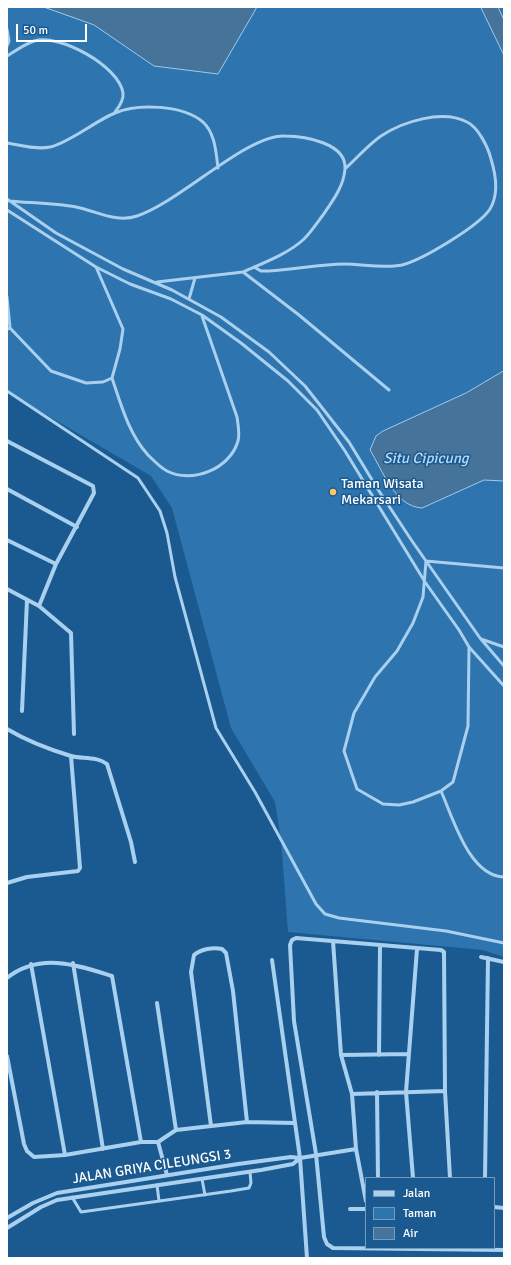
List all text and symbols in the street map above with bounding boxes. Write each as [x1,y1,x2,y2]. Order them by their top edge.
scale bar [18,16,89,42]
text: 50 m [23,23,48,38]
water label: Situ Cipicung [383,450,469,468]
place label: Taman Wisata Mekarsari [341,476,424,508]
marker: Taman Wisata Mekarsari [328,487,338,497]
street label: JALAN GRIYA CILEUNGSI 3 [71,1146,233,1188]
legend [365,1177,495,1249]
text: Jalan [403,1186,430,1201]
text: Taman [403,1206,436,1221]
text: Air [403,1226,418,1241]

